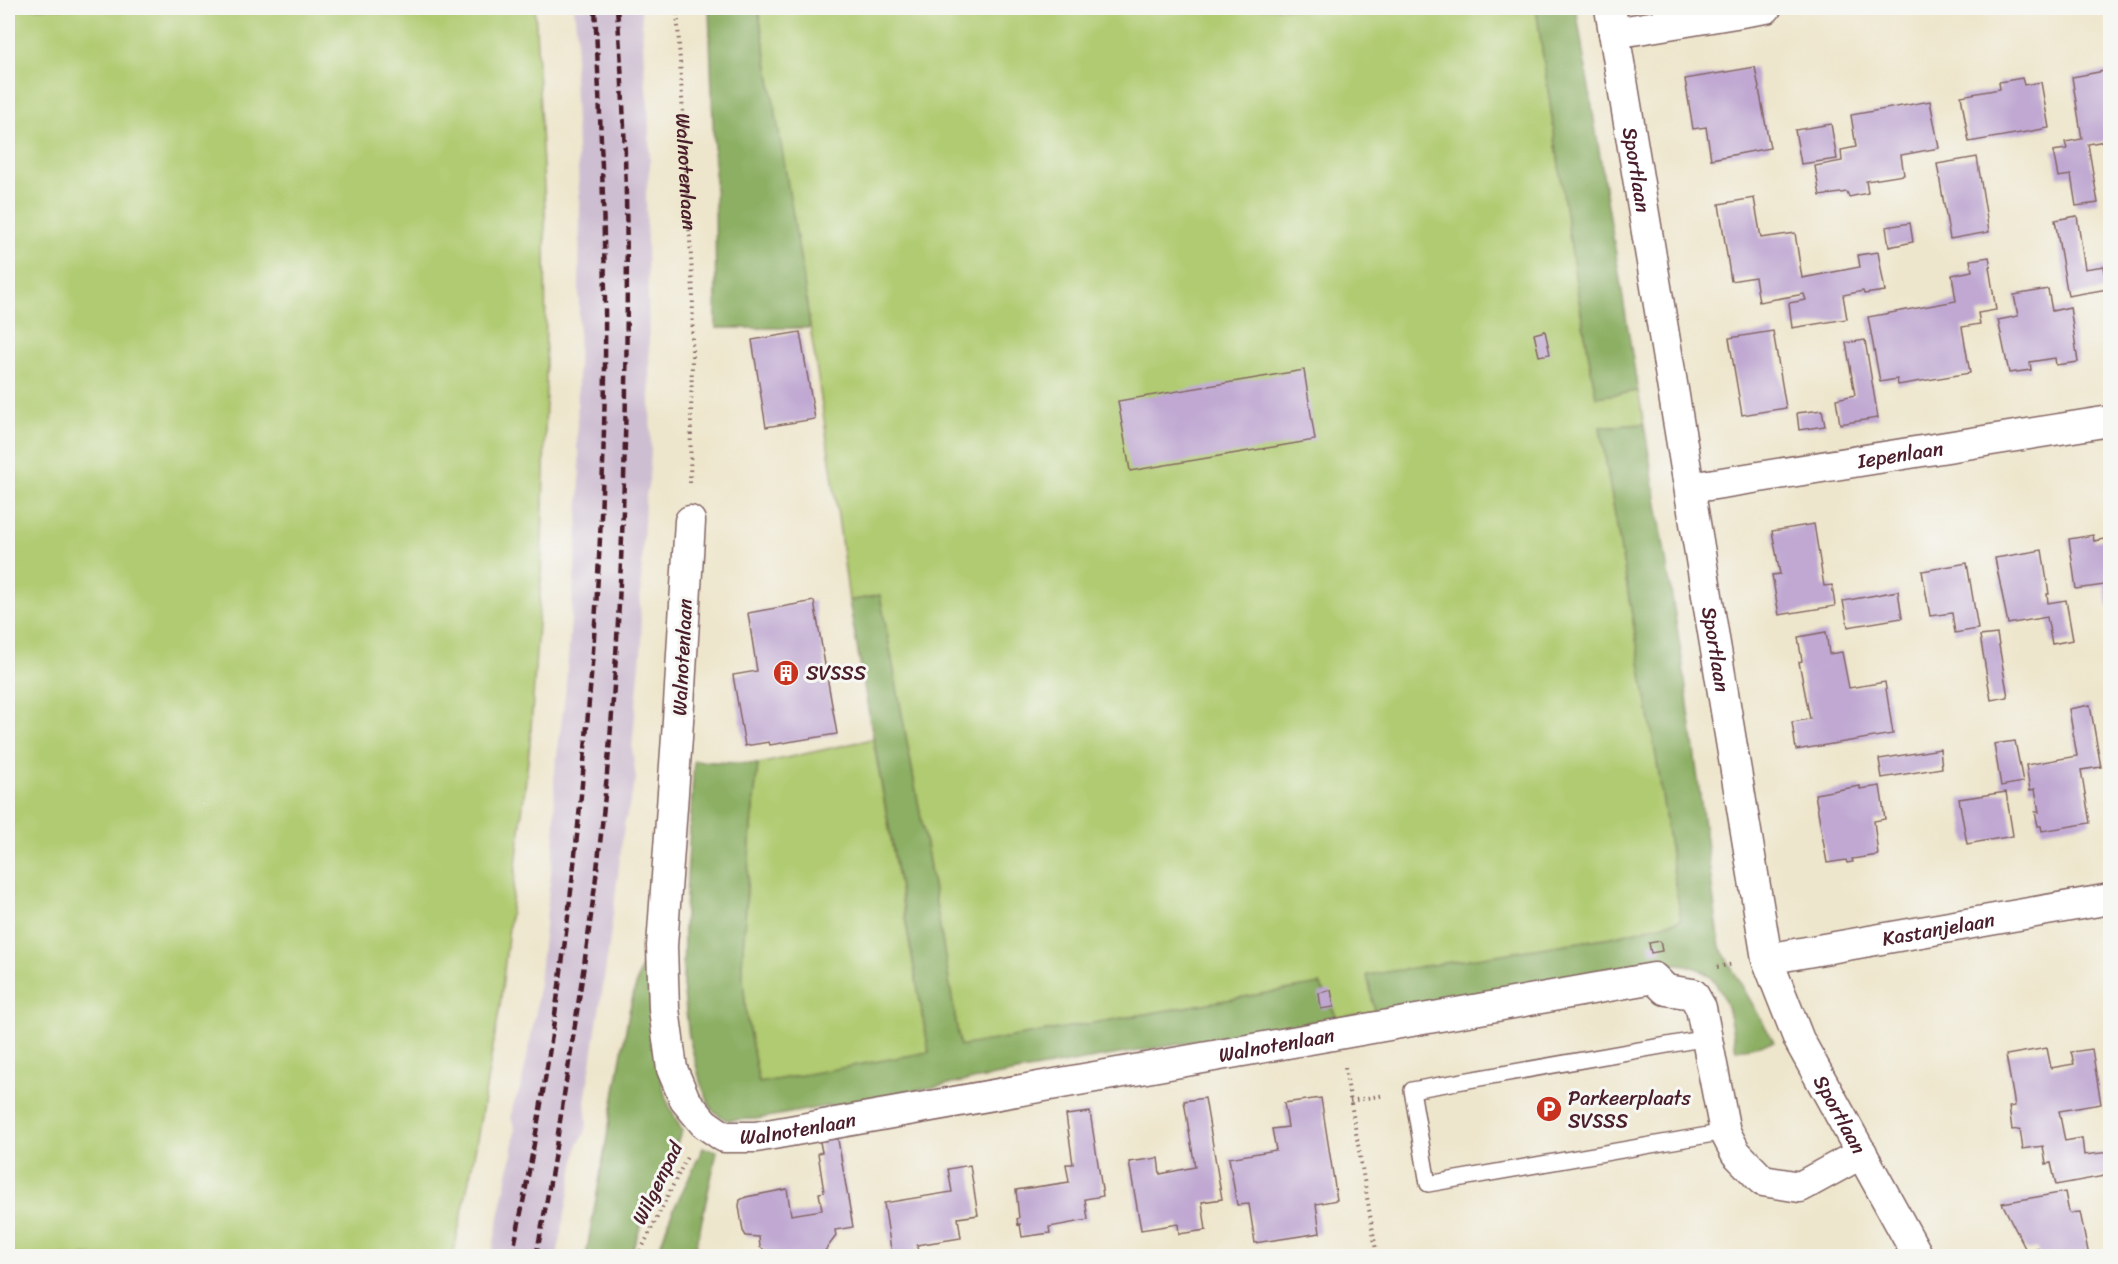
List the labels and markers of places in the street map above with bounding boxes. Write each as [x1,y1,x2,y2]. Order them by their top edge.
place label: SVSSS [806,656,867,691]
building icon: SVSSS [771,658,801,688]
place label: Parkeerplaats SVSSS [1568,1081,1692,1139]
parking icon: Parkeerplaats SVSSS [1534,1094,1564,1124]

